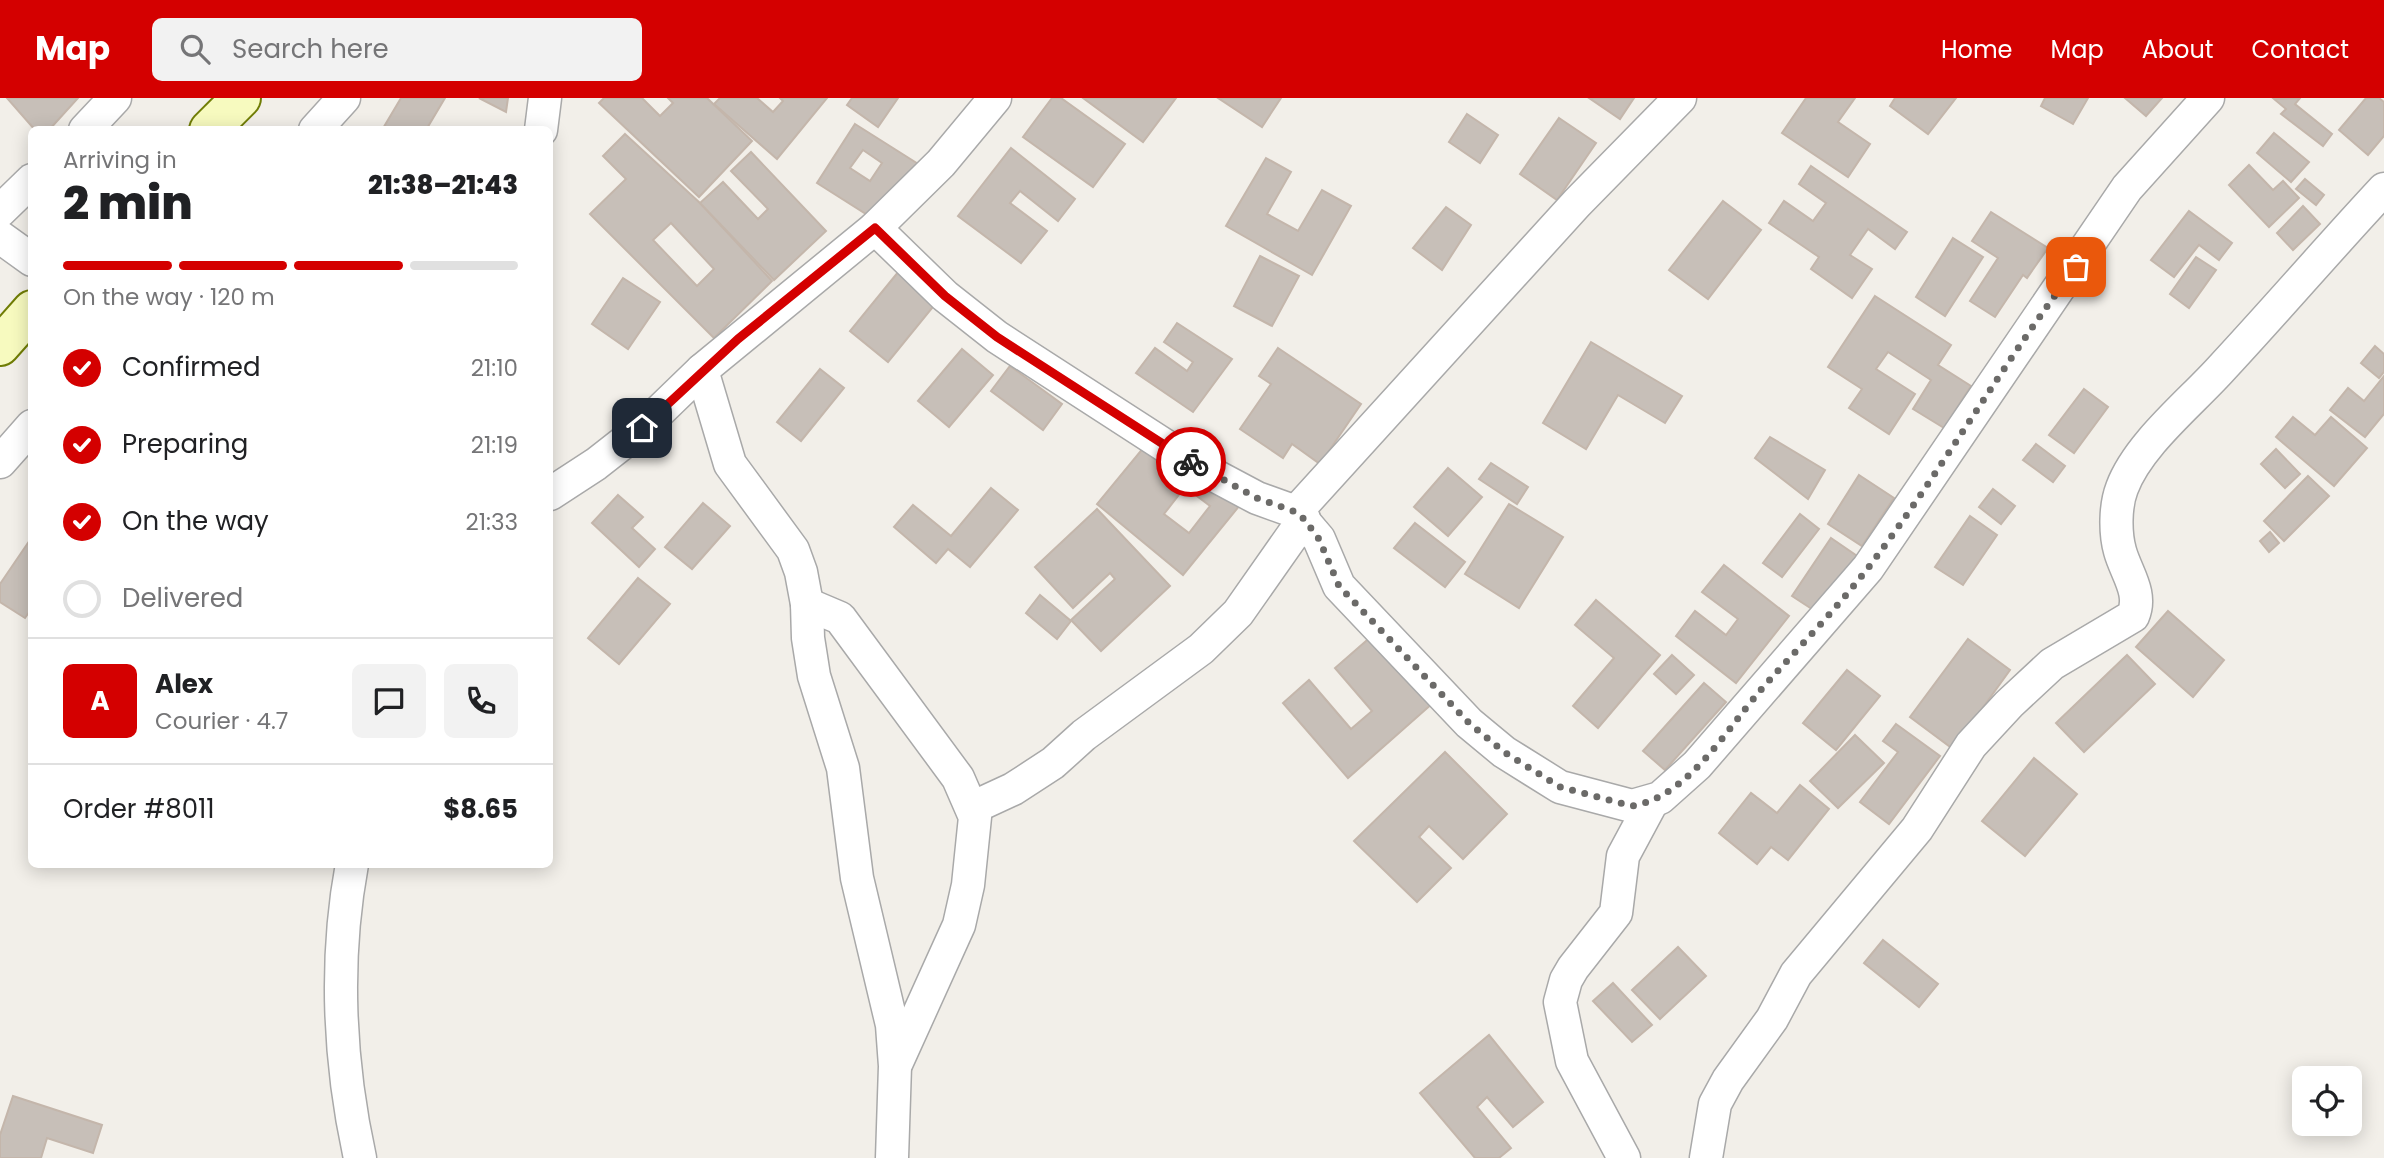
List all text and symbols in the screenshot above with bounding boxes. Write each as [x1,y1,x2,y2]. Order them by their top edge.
search box [152,18,642,81]
text: Map [35,25,110,72]
icon: search [176,30,214,68]
text: Search here [232,31,389,67]
text: Home [1941,33,2013,66]
text: Map [2051,33,2104,66]
text: About [2142,33,2213,66]
text: Contact [2251,33,2349,66]
text: Arriving in [63,144,177,176]
text: 21:38–21:43 [368,167,518,203]
text: 2 min [63,171,193,235]
pin [2046,237,2106,297]
icon: bag [2057,248,2095,286]
text: On the way · 120 m [63,281,275,313]
icon: check [63,349,101,387]
text: Confirmed [122,349,260,385]
text: 21:10 [471,352,518,384]
pin [612,398,672,458]
icon: home [623,409,661,447]
icon: check [63,426,101,464]
text: Preparing [122,426,248,462]
courier [1156,427,1226,497]
text: 21:19 [471,429,518,461]
icon: bike [1172,443,1210,481]
icon: check [63,503,101,541]
text: On the way [122,503,269,539]
text: 21:33 [465,506,518,538]
text: Delivered [122,580,243,616]
button: chat [352,664,426,738]
button: phone [444,664,518,738]
text: Alex [155,666,213,702]
text: A [90,683,110,719]
text: Courier · 4.7 [155,705,288,737]
text: Order #8011 [63,791,215,827]
text: $8.65 [443,791,518,827]
map controls [2292,1066,2362,1136]
button: locate [2292,1066,2362,1136]

